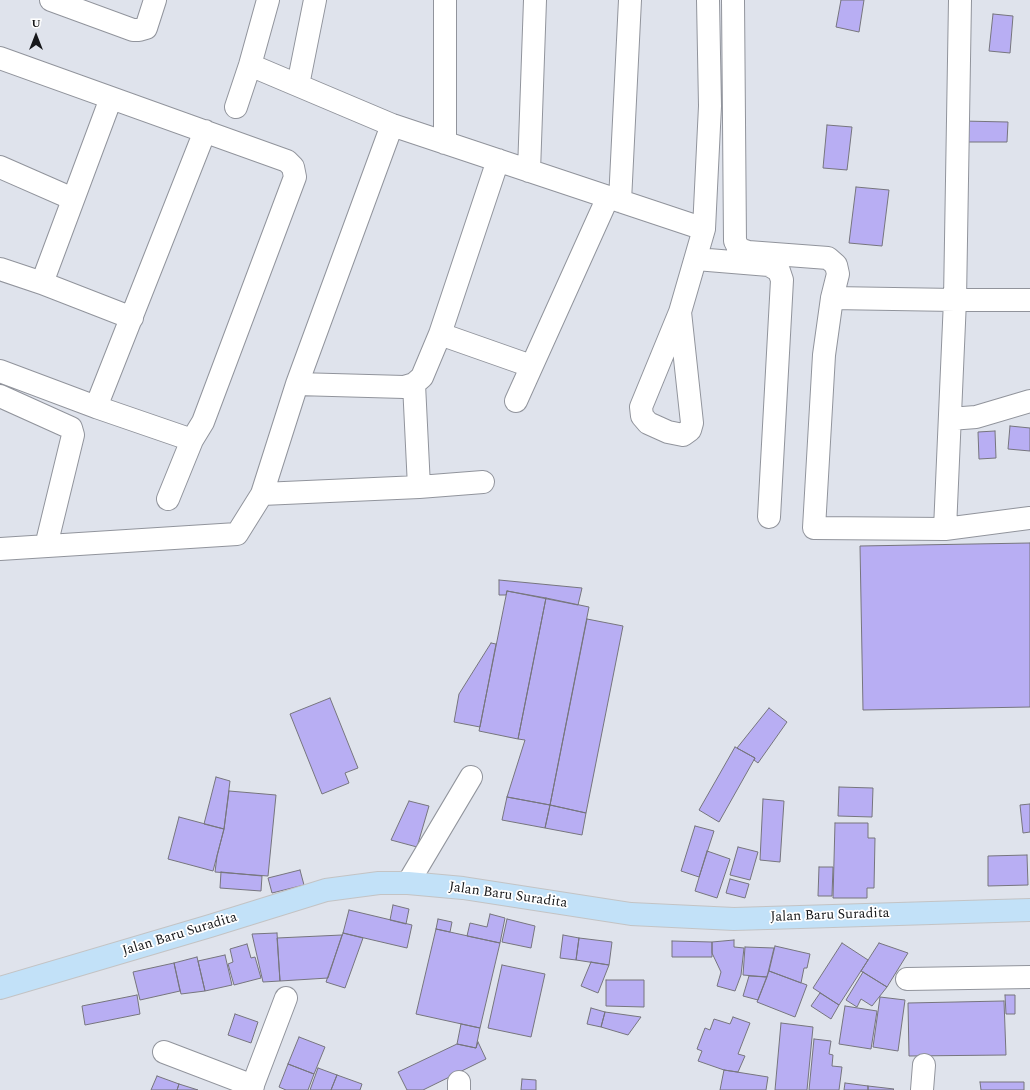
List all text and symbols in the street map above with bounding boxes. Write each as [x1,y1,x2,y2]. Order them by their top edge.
text: U [31,15,41,32]
north arrow [16,16,56,56]
street label: Jalan Baru Suradita [448,879,568,913]
street label: Jalan Baru Suradita [770,906,890,926]
street label: Jalan Baru Suradita [121,910,239,960]

